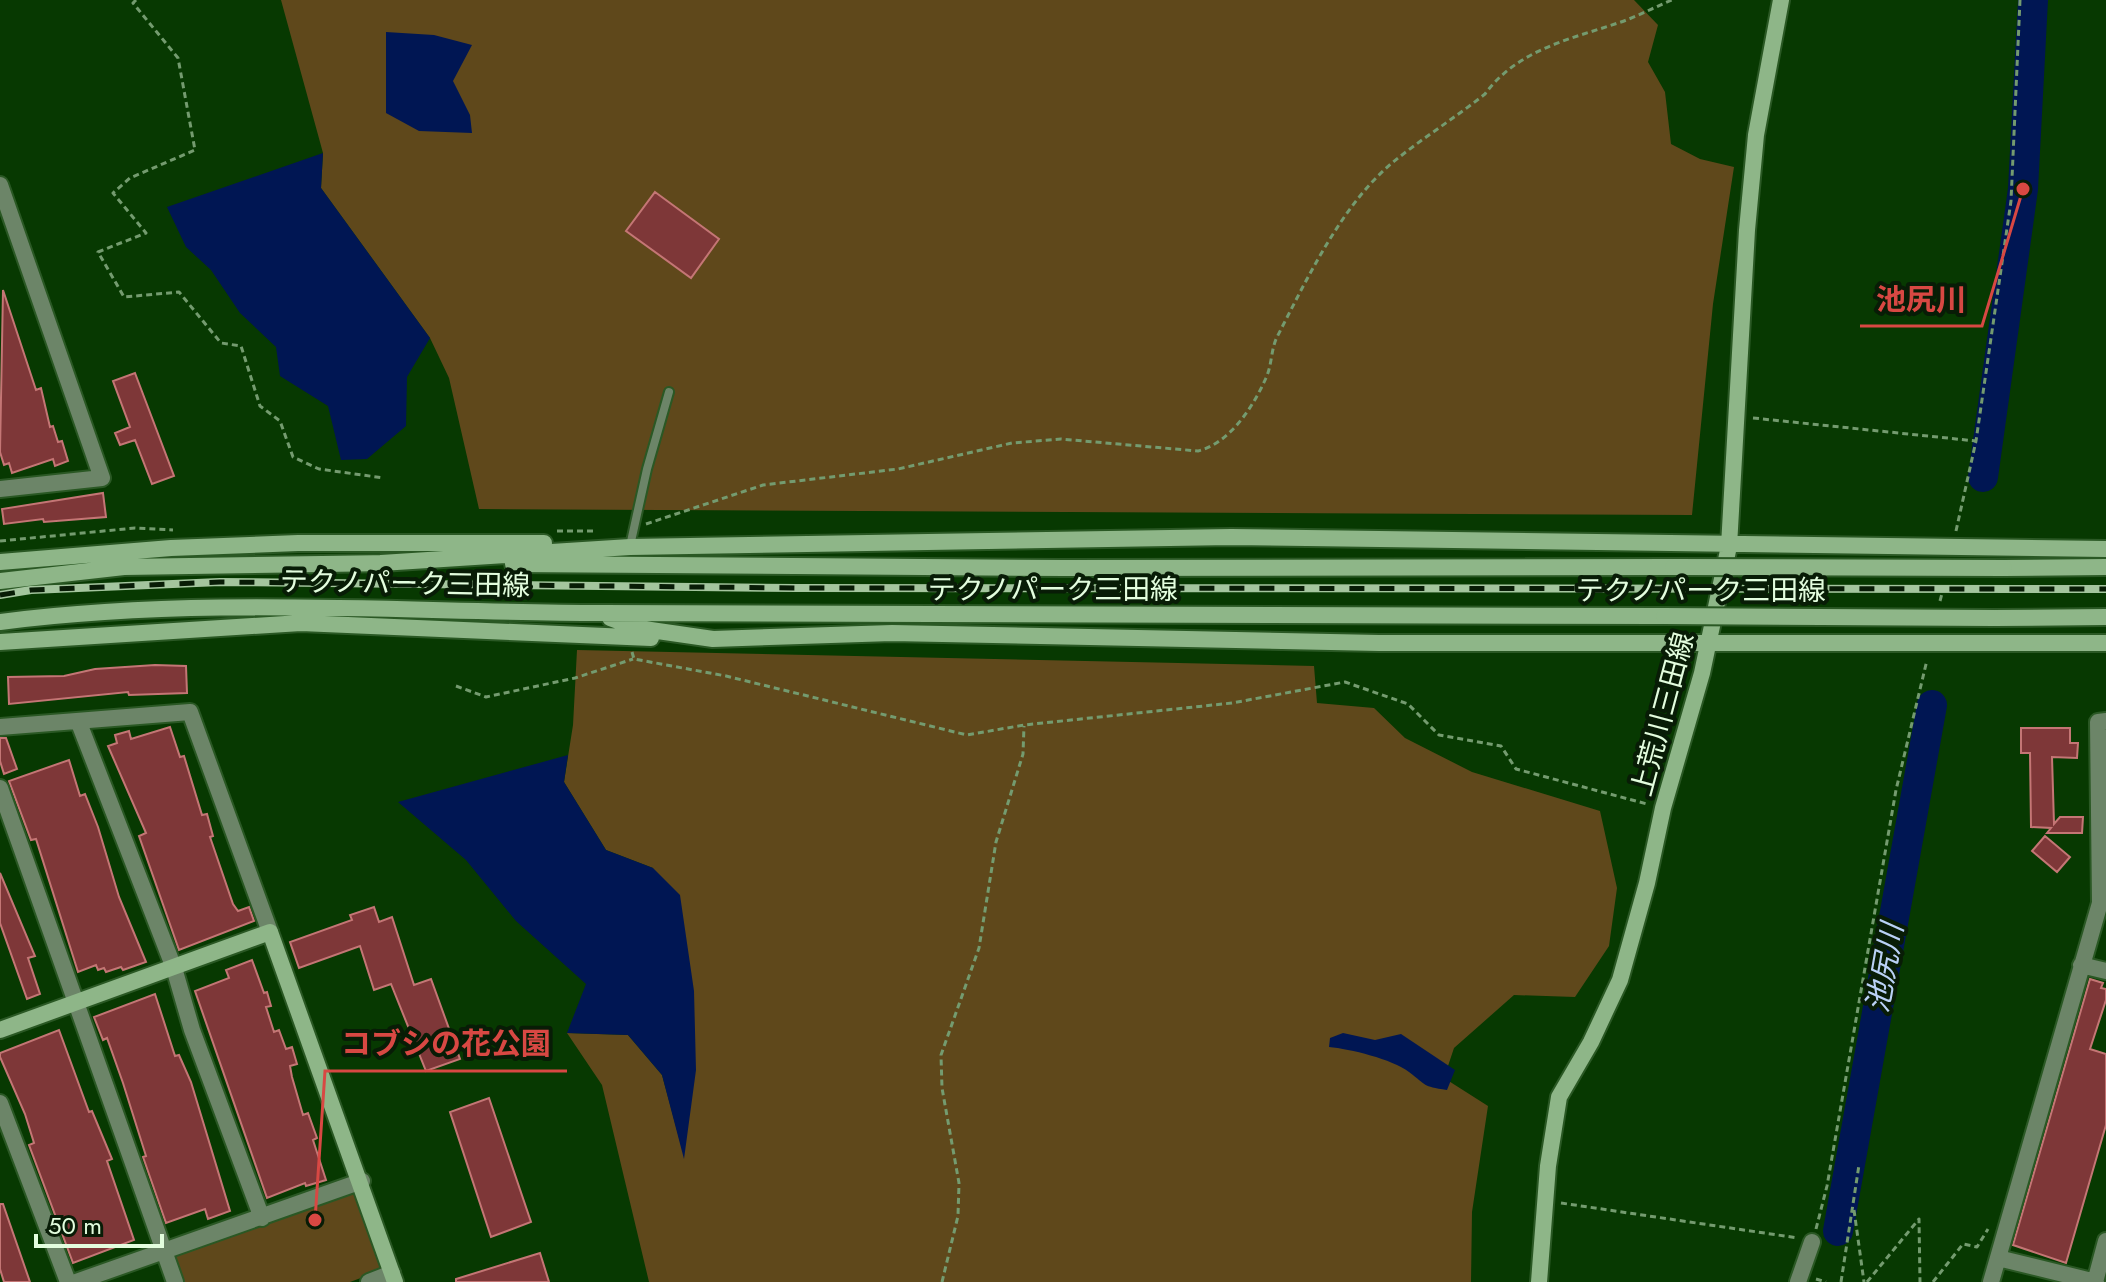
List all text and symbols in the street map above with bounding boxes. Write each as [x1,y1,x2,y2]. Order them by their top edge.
callout: 池尻川 [1860,272,1982,326]
text: 池尻川 [1876,278,1966,321]
street label: テクノパーク三田線 [279,561,530,606]
street label: テクノパーク三田線 [928,569,1178,610]
street label: テクノパーク三田線 [1576,570,1826,611]
street label: 上荒川三田線 [1621,628,1704,801]
water label: 池尻川 [1856,917,1914,1016]
callout: コブシの花公園 [325,1017,567,1071]
text: コブシの花公園 [341,1022,551,1065]
scale bar [36,1198,162,1248]
text: 50 m [48,1208,102,1243]

